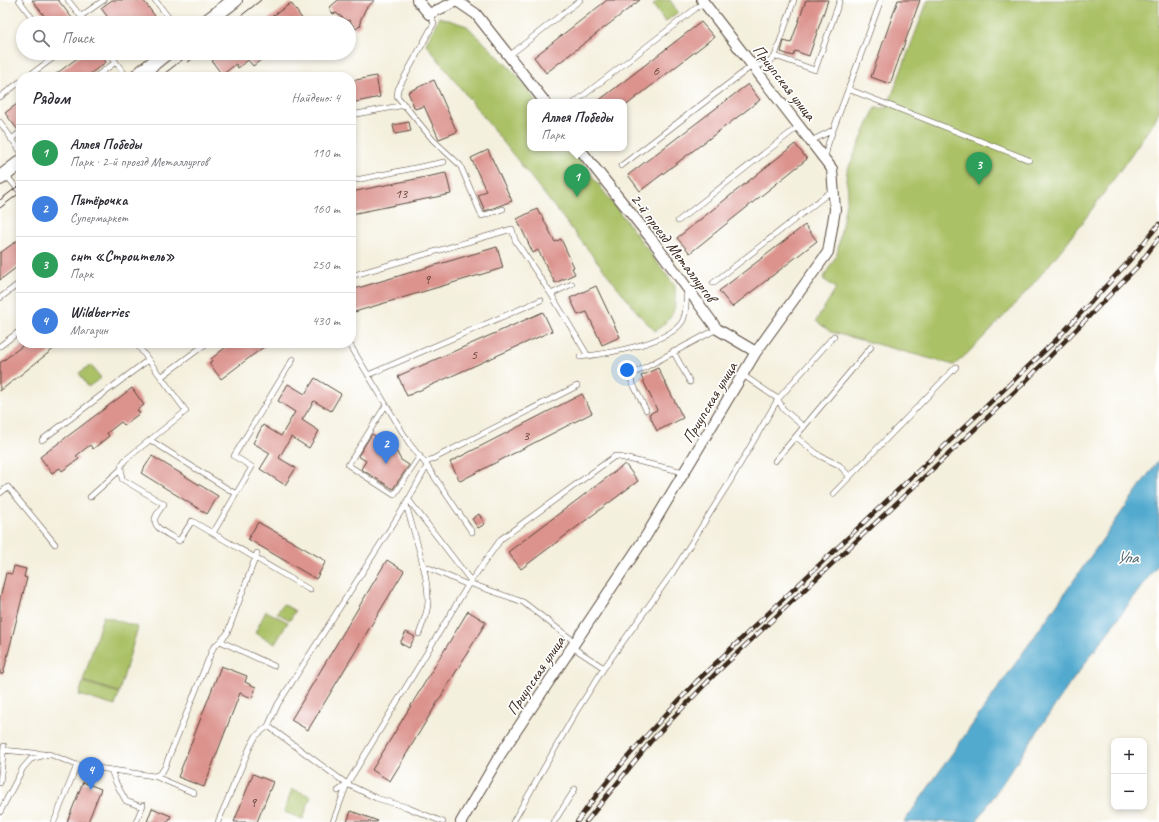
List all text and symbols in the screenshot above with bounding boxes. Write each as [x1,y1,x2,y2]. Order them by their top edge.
search box [16,16,356,60]
icon: search [30,27,52,49]
text: Поиск [62,29,94,48]
street label: Приупская улица [748,41,821,125]
house number: 6 [653,62,660,79]
text: Рядом [32,88,70,109]
text: Найдено: 4 [292,90,340,106]
popup [527,99,627,151]
text: Аллея Победы [541,108,613,127]
text: Парк [541,127,565,143]
text: Аллея Победы [70,135,141,154]
text: 1 [42,145,48,161]
text: 110 m [312,145,340,161]
pin: 3 [966,152,992,185]
text: Парк · 2-й проезд Металлургов [70,154,208,170]
pin: 1 [564,164,590,197]
house number: 13 [395,185,409,202]
street label: 2-й проезд Металлургов [626,189,723,309]
text: Пятёрочка [70,191,127,210]
text: 2 [42,201,48,217]
text: 160 m [312,201,340,217]
text: Супермаркет [70,210,128,226]
text: снт «Строитель» [70,247,175,266]
text: 3 [42,257,48,273]
text: 250 m [312,257,340,273]
text: Парк [70,266,93,282]
house number: 9 [424,271,432,288]
text: Wildberries [70,303,129,322]
text: 4 [42,313,48,329]
text: 430 m [312,313,340,329]
text: Магазин [70,322,108,338]
house number: 5 [471,346,478,363]
street label: Приупская улица [678,358,742,447]
your location [617,360,637,380]
house number: 3 [523,427,531,444]
pin: 2 [373,431,399,464]
water label: Упа [1116,547,1139,568]
street label: Приупская улица [502,631,570,719]
map controls [1111,738,1147,810]
button: + [1111,738,1147,774]
pin: 4 [78,757,104,790]
button: − [1111,774,1147,810]
house number: 9 [250,794,258,811]

